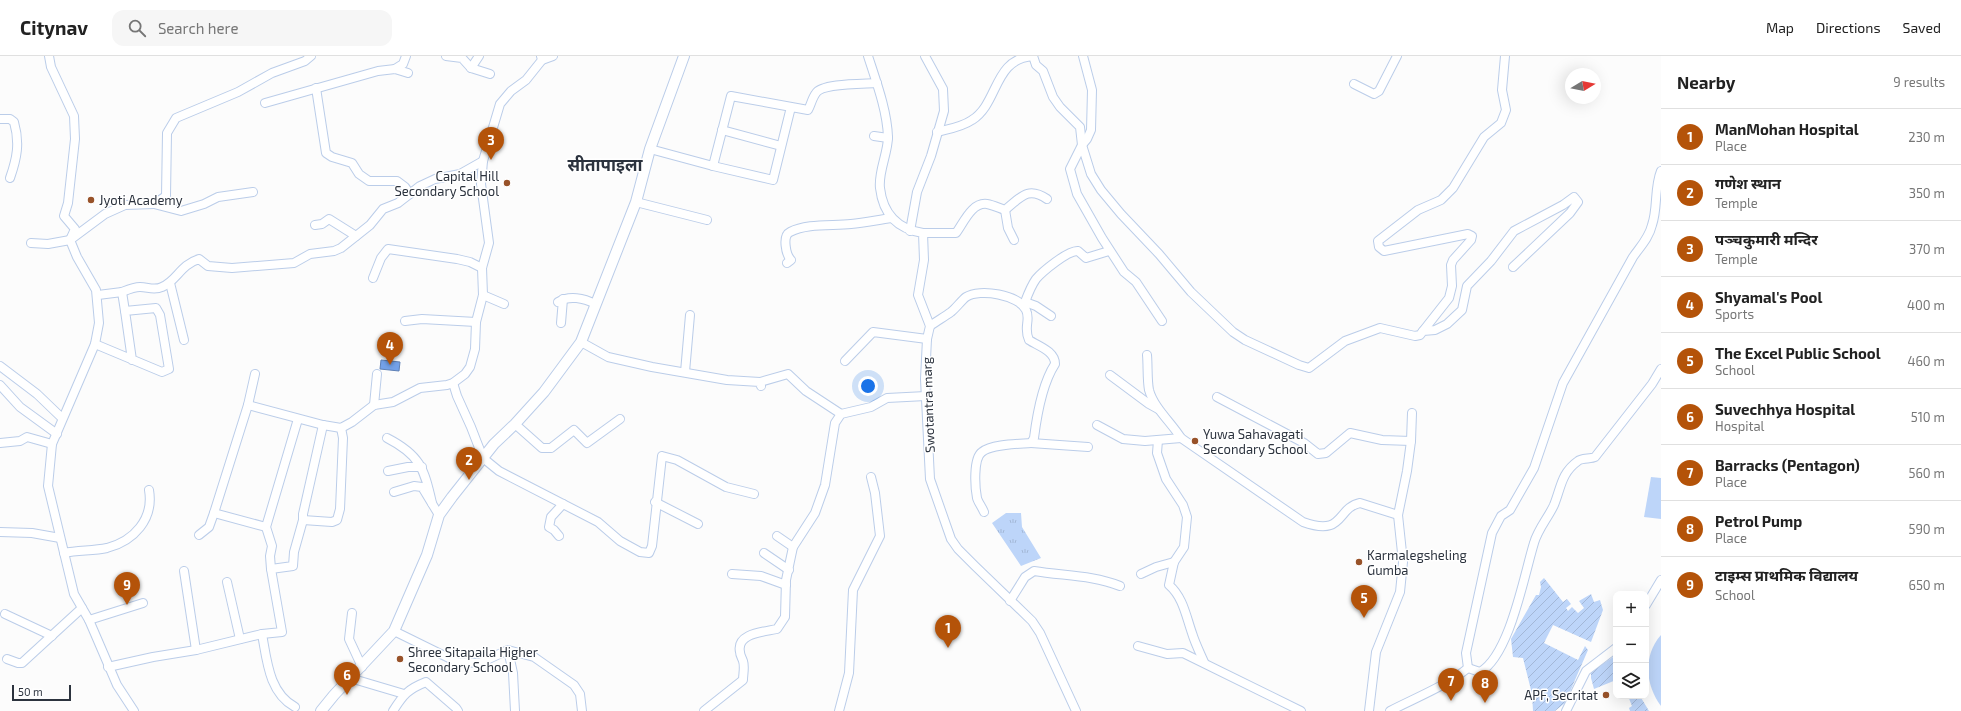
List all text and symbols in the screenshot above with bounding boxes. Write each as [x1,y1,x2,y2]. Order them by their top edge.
search box [112,10,392,46]
text: Citynav [20,16,88,39]
icon: search [126,17,148,39]
text: Search here [158,19,238,37]
text: Map [1766,19,1794,36]
text: Directions [1816,19,1881,36]
text: Saved [1903,19,1941,36]
north arrow [1565,68,1601,104]
text: Nearby [1677,72,1735,92]
text: 9 results [1893,74,1945,90]
text: ManMohan Hospital [1715,120,1859,138]
pin: 3 [478,127,504,160]
text: 1 [1687,129,1693,145]
text: 230 m [1908,129,1945,145]
text: Place [1715,138,1747,154]
district label: सीतापाइला [568,154,643,175]
place label: Capital Hill Secondary School [394,168,499,199]
text: गणेश स्थान [1715,174,1781,192]
marker: Capital Hill Secondary School [502,178,512,188]
text: 2 [1686,185,1694,201]
text: 350 m [1909,185,1945,201]
place label: Jyoti Academy [99,192,183,208]
marker: Jyoti Academy [86,195,96,205]
text: Temple [1715,195,1758,211]
text: पञ्चकुमारी मन्दिर [1715,230,1818,248]
text: 3 [1686,241,1694,257]
text: 370 m [1909,241,1945,257]
text: Temple [1715,251,1758,267]
text: Shyamal's Pool [1715,288,1822,306]
text: 4 [1686,297,1694,313]
text: 400 m [1907,297,1945,313]
text: Sports [1715,306,1754,322]
pin: 4 [377,332,403,365]
text: The Excel Public School [1715,344,1881,362]
text: 5 [1686,353,1694,369]
text: 460 m [1907,353,1945,369]
street label: Swotantra marg [918,357,938,453]
text: School [1715,362,1755,378]
your location [858,376,878,396]
text: Suvechhya Hospital [1715,400,1855,418]
text: 6 [1686,409,1694,425]
text: 510 m [1911,409,1945,425]
text: Hospital [1715,418,1764,434]
place label: Yuwa Sahavagati Secondary School [1203,426,1308,457]
marker: Yuwa Sahavagati Secondary School [1190,436,1200,446]
pin: 2 [456,447,482,480]
text: Barracks (Pentagon) [1715,456,1860,474]
text: 7 [1687,465,1693,481]
text: 560 m [1908,465,1945,481]
text: Place [1715,474,1747,490]
text: Petrol Pump [1715,512,1802,530]
text: 8 [1686,521,1694,537]
text: 590 m [1908,521,1945,537]
text: Place [1715,530,1747,546]
place label: Karmalegsheling Gumba [1367,547,1467,578]
marker: Karmalegsheling Gumba [1354,557,1364,567]
text: टाइम्स प्राथमिक विद्यालय [1715,566,1858,584]
pin: 9 [114,572,140,605]
text: 9 [1686,577,1694,593]
text: 650 m [1908,577,1945,593]
pin: 5 [1351,585,1377,618]
text: School [1715,587,1755,603]
map controls [1613,591,1649,699]
button: + [1613,591,1649,627]
pin: 1 [935,615,961,648]
button: − [1613,627,1649,663]
place label: Shree Sitapaila Higher Secondary School [408,644,538,675]
marker: Shree Sitapaila Higher Secondary School [395,654,405,664]
pin: 6 [334,662,360,695]
button: layers [1613,663,1649,699]
pin: 7 [1438,668,1464,701]
pin: 8 [1472,670,1498,703]
scale bar [12,683,71,702]
text: 50 m [18,685,43,698]
place label: APF, Secritat [1524,687,1598,703]
marker: APF, Secritat [1601,690,1611,700]

